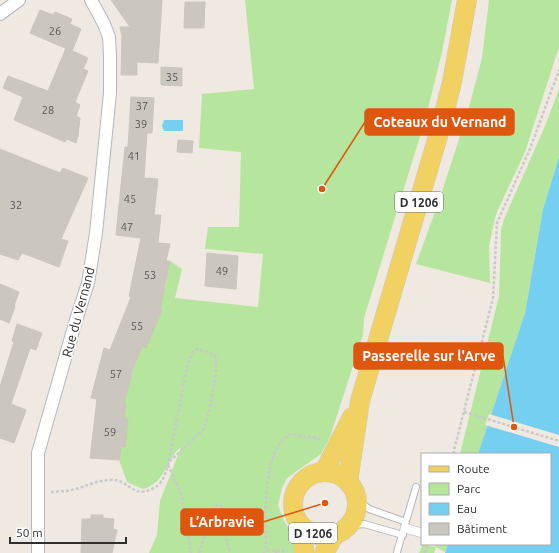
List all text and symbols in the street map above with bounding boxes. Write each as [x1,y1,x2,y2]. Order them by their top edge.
house number: 26 [49,25,61,37]
house number: 35 [166,71,178,83]
house number: 37 [136,100,148,112]
house number: 28 [42,104,54,116]
callout: Coteaux du Vernand [365,109,514,135]
text: Coteaux du Vernand [374,114,507,130]
house number: 39 [135,118,147,130]
house number: 41 [128,150,140,162]
road number: D 1206 [395,192,443,212]
house number: 45 [124,193,136,205]
house number: 32 [10,199,22,211]
house number: 47 [121,221,133,233]
street label: Rue du Vernand [59,265,97,359]
house number: 49 [216,265,228,277]
house number: 53 [144,269,156,281]
house number: 55 [131,320,143,332]
callout: Passerelle sur l'Arve [354,343,503,369]
text: Passerelle sur l'Arve [362,348,496,364]
house number: 57 [110,368,122,380]
house number: 59 [104,426,116,438]
legend [421,453,551,545]
text: Route [457,462,490,475]
text: Parc [457,482,481,495]
text: Eau [457,502,477,515]
callout: L’Arbravie [181,509,263,535]
text: L’Arbravie [189,514,255,530]
scale bar [10,519,126,545]
text: Bâtiment [457,522,507,535]
road number: D 1206 [289,523,337,543]
text: 50 m [16,526,43,539]

